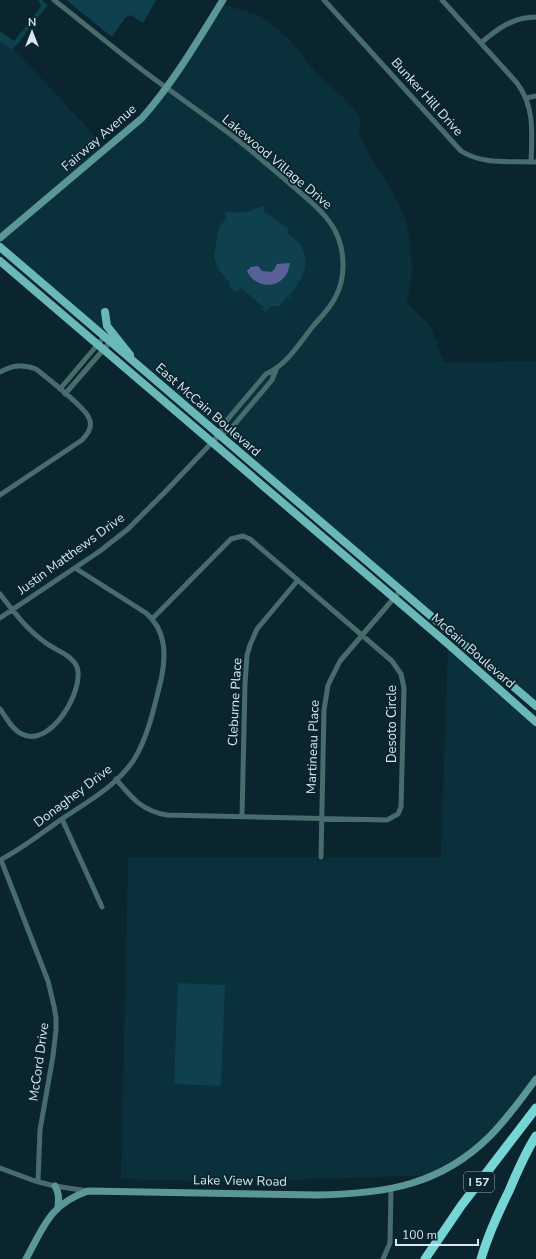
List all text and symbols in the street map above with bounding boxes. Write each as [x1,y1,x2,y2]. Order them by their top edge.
north arrow [12,12,52,52]
text: N [28,15,36,30]
street label: Bunker Hill Drive [387,54,467,140]
street label: Fairway Avenue [58,100,140,176]
street label: Lakewood Village Drive [218,111,336,213]
street label: East McCain Boulevard [151,359,265,461]
street label: Justin Matthews Drive [13,509,128,600]
street label: McCain Boulevard [427,609,519,693]
street label: Cleburne Place [224,657,246,747]
street label: Desoto Circle [383,685,401,763]
street label: Martineau Place [302,700,324,794]
street label: Donaghey Drive [30,761,116,831]
street label: McCord Drive [25,1022,53,1102]
street label: Lake View Road [193,1171,287,1191]
road number: I 57 [464,1172,494,1192]
scale bar [396,1221,478,1247]
text: 100 m [402,1227,437,1243]

